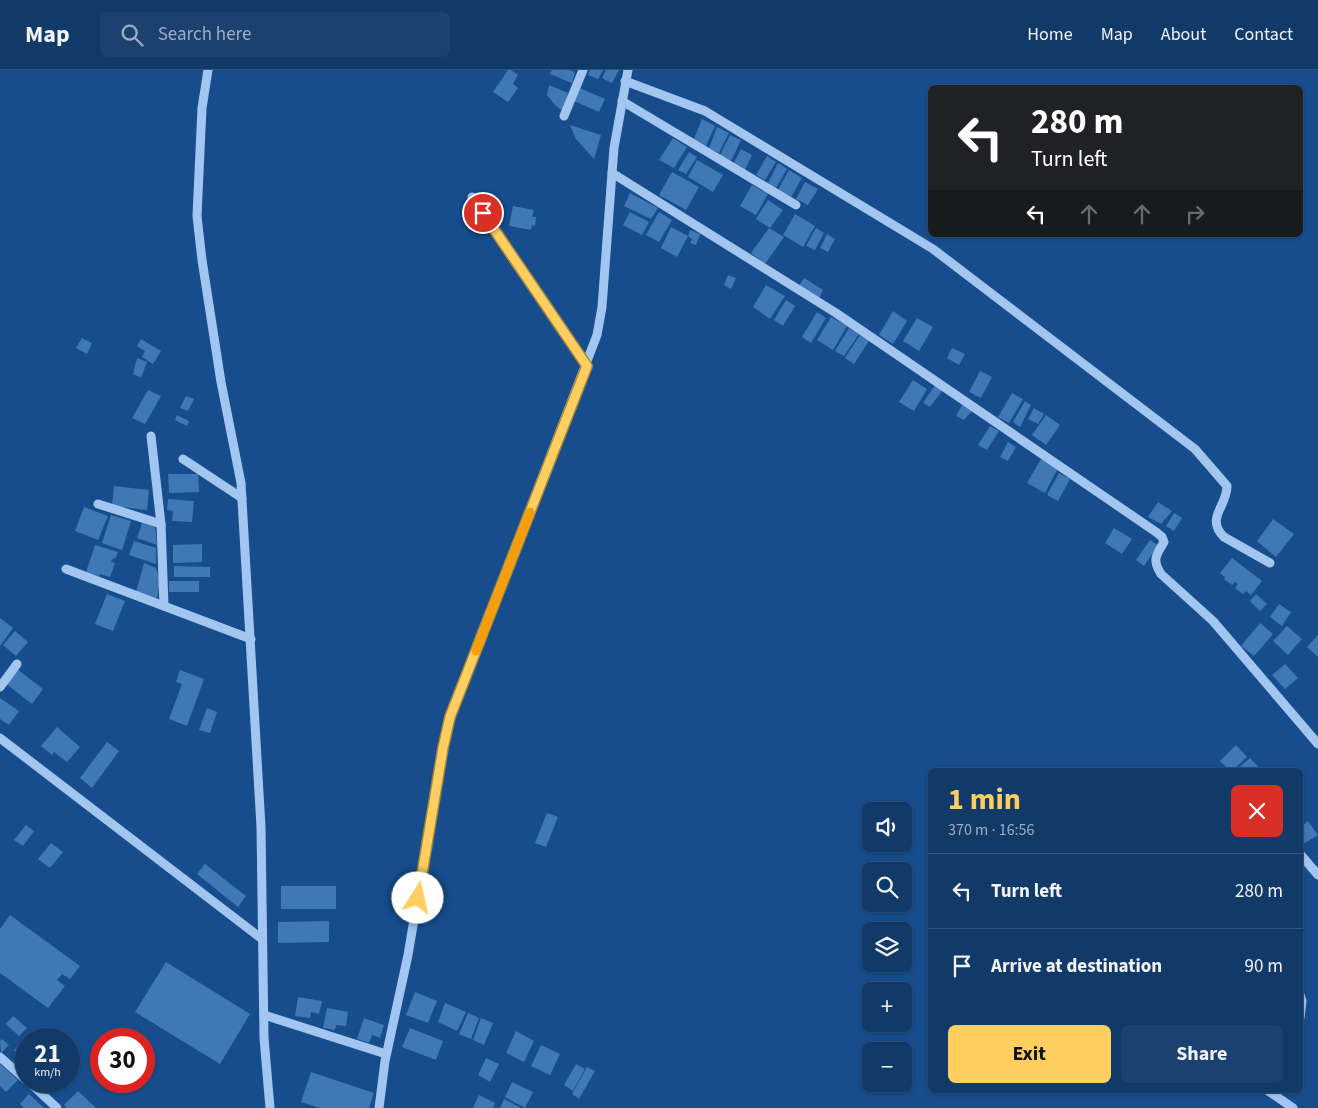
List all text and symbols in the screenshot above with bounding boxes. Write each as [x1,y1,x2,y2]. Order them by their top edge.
search box [100,12,450,57]
text: Map [25,17,70,52]
icon: search [118,21,146,49]
text: Search here [158,21,251,48]
text: Home [1027,22,1073,47]
text: Map [1101,22,1133,47]
text: About [1161,22,1206,47]
text: Contact [1234,22,1293,47]
text: 280 m [1031,97,1123,147]
icon: left [948,105,1013,170]
text: Turn left [1031,143,1107,175]
pin [462,192,504,234]
icon: arrive [469,199,497,227]
icon: left [1022,200,1050,228]
icon: ahead [1075,200,1103,228]
icon: ahead [1128,200,1156,228]
icon: right [1181,200,1209,228]
text: 1 min [948,778,1021,821]
button: close [1231,785,1283,837]
map controls [862,802,912,1092]
button: sound [862,802,912,852]
text: 370 m · 16:56 [948,819,1035,841]
button: search [862,862,912,912]
position arrow [391,871,443,923]
icon: left [948,877,976,905]
text: Turn left [991,878,1062,905]
text: 280 m [1235,878,1283,905]
button: layers [862,922,912,972]
icon: arrive [948,952,976,980]
text: Arrive at destination [991,953,1162,980]
text: 90 m [1245,953,1283,980]
button: + [862,982,912,1032]
button: Exit [948,1025,1111,1083]
button: Share [1121,1025,1283,1083]
speed limit sign: 30 [90,1028,155,1093]
text: 21 [34,1036,61,1072]
button: − [862,1042,912,1092]
text: km/h [34,1064,61,1081]

